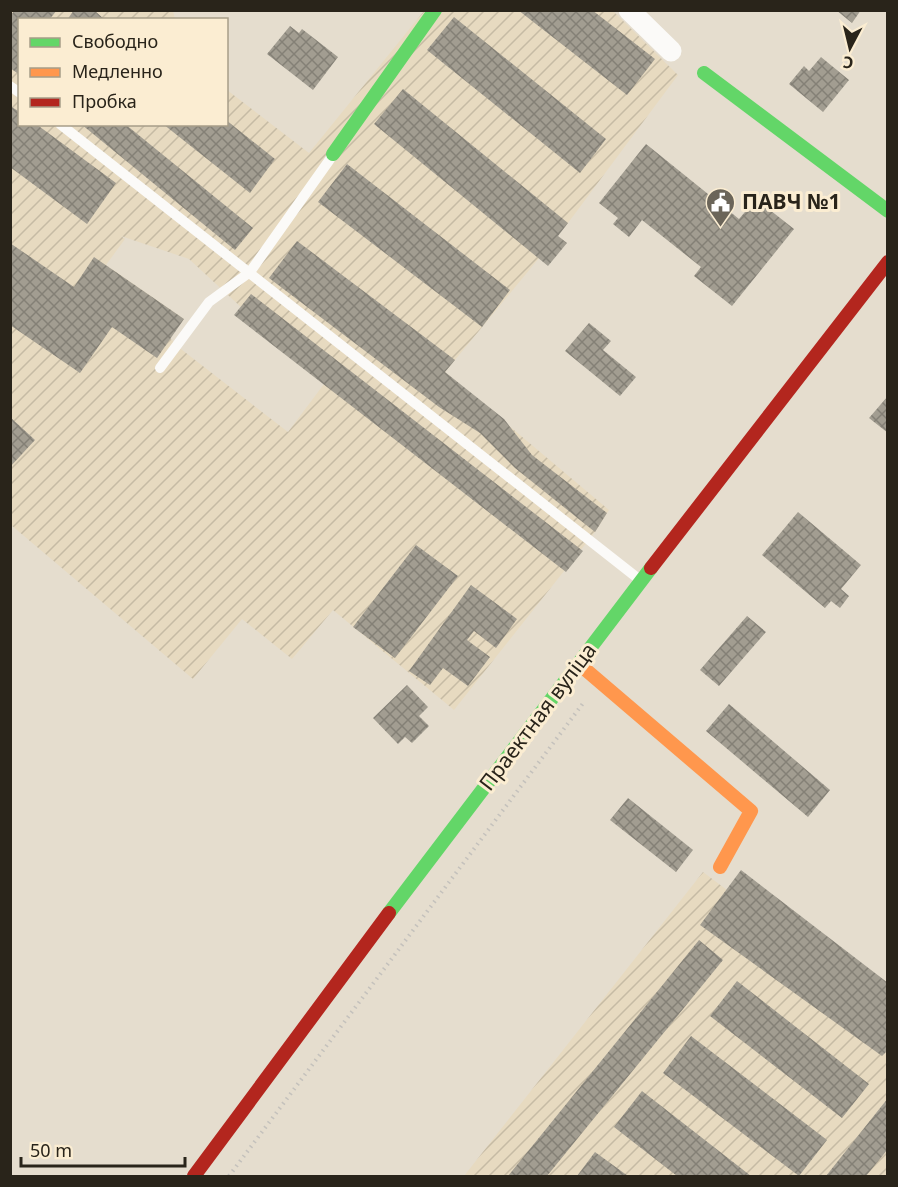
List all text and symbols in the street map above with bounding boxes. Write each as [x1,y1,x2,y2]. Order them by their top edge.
legend [18,18,228,126]
north arrow [820,18,880,78]
text: Свободно [72,29,158,53]
text: С [842,51,855,74]
text: Медленно [72,59,163,83]
text: Пробка [72,89,137,113]
public building icon: ПАВЧ №1 [705,186,737,228]
place label: ПАВЧ №1 [742,187,841,215]
street label: Праектная вуліца [472,637,602,796]
scale bar [21,1130,184,1168]
text: 50 m [30,1138,72,1162]

